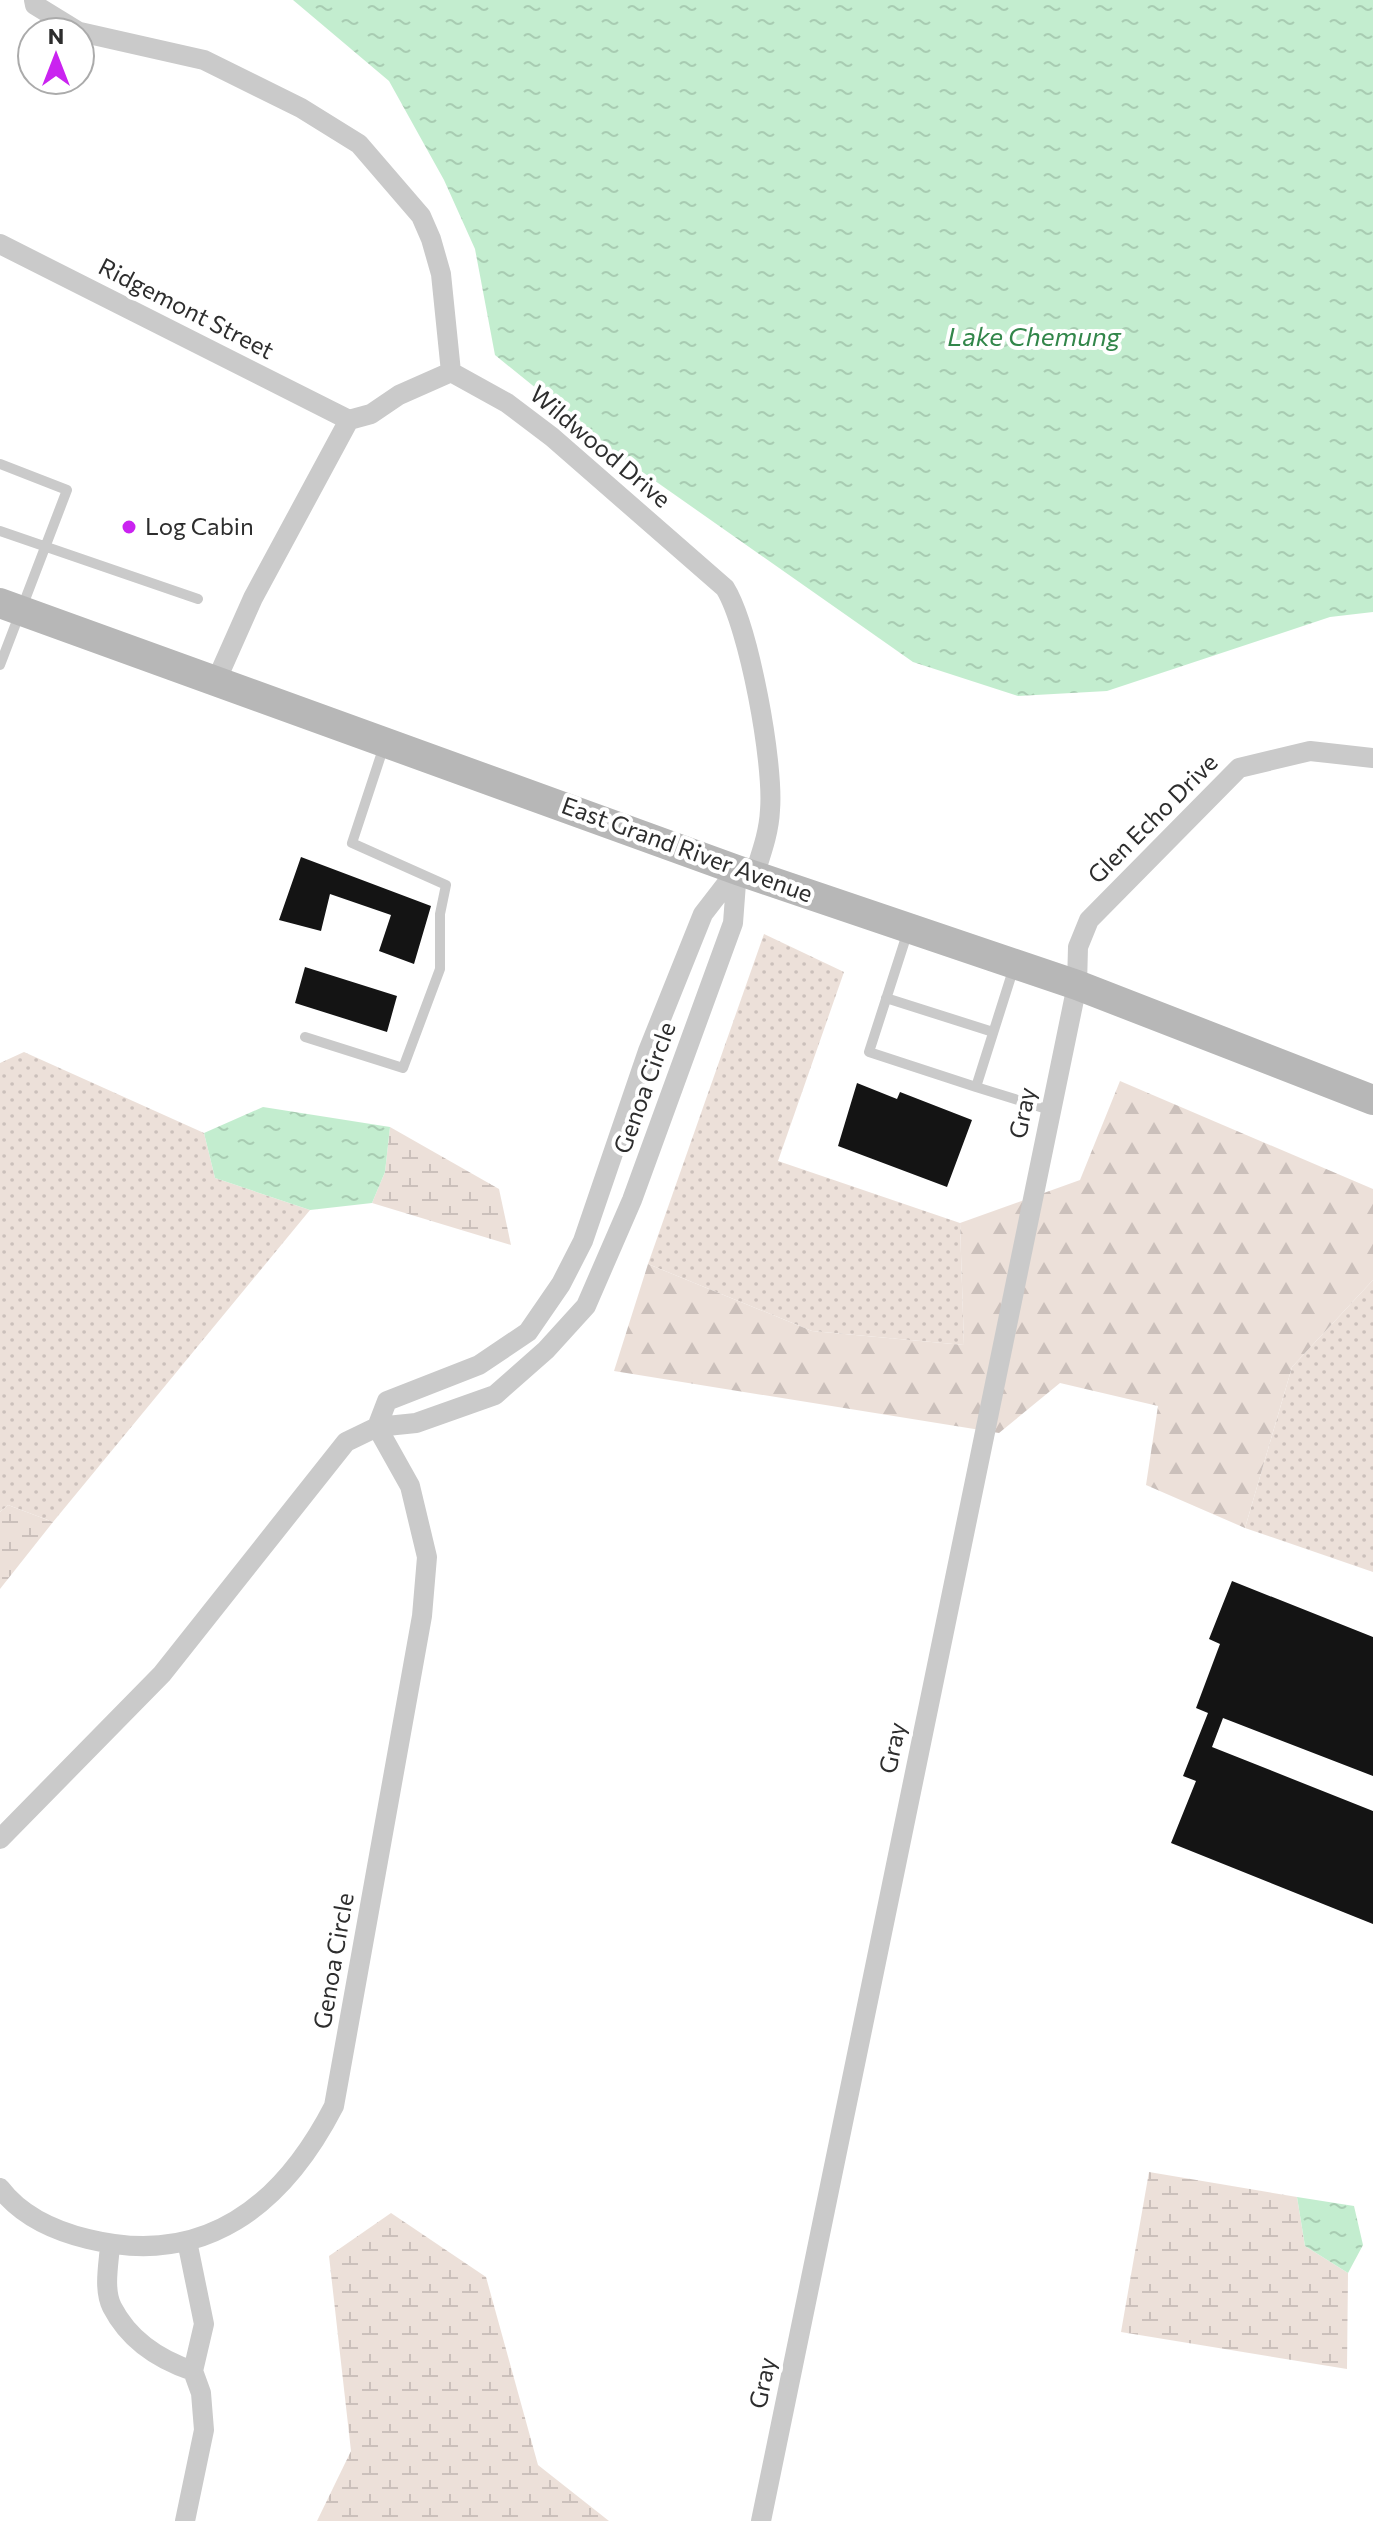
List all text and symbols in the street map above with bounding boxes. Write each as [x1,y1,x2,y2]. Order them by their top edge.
north arrow [16,16,96,96]
text: N [48,22,64,49]
street label: Ridgemont Street [94,251,279,364]
water label: Lake Chemung [947,320,1122,351]
street label: Wildwood Drive [525,379,677,513]
place label: Log Cabin [145,511,254,540]
marker: Log Cabin [120,518,138,536]
street label: Glen Echo Drive [1081,747,1223,889]
street label: East Grand River Avenue [558,790,817,907]
street label: Genoa Circle [606,1018,681,1157]
street label: Gray [1002,1084,1041,1141]
street label: Gray [872,1719,911,1776]
street label: Genoa Circle [306,1890,359,2031]
street label: Gray [742,2354,781,2411]

